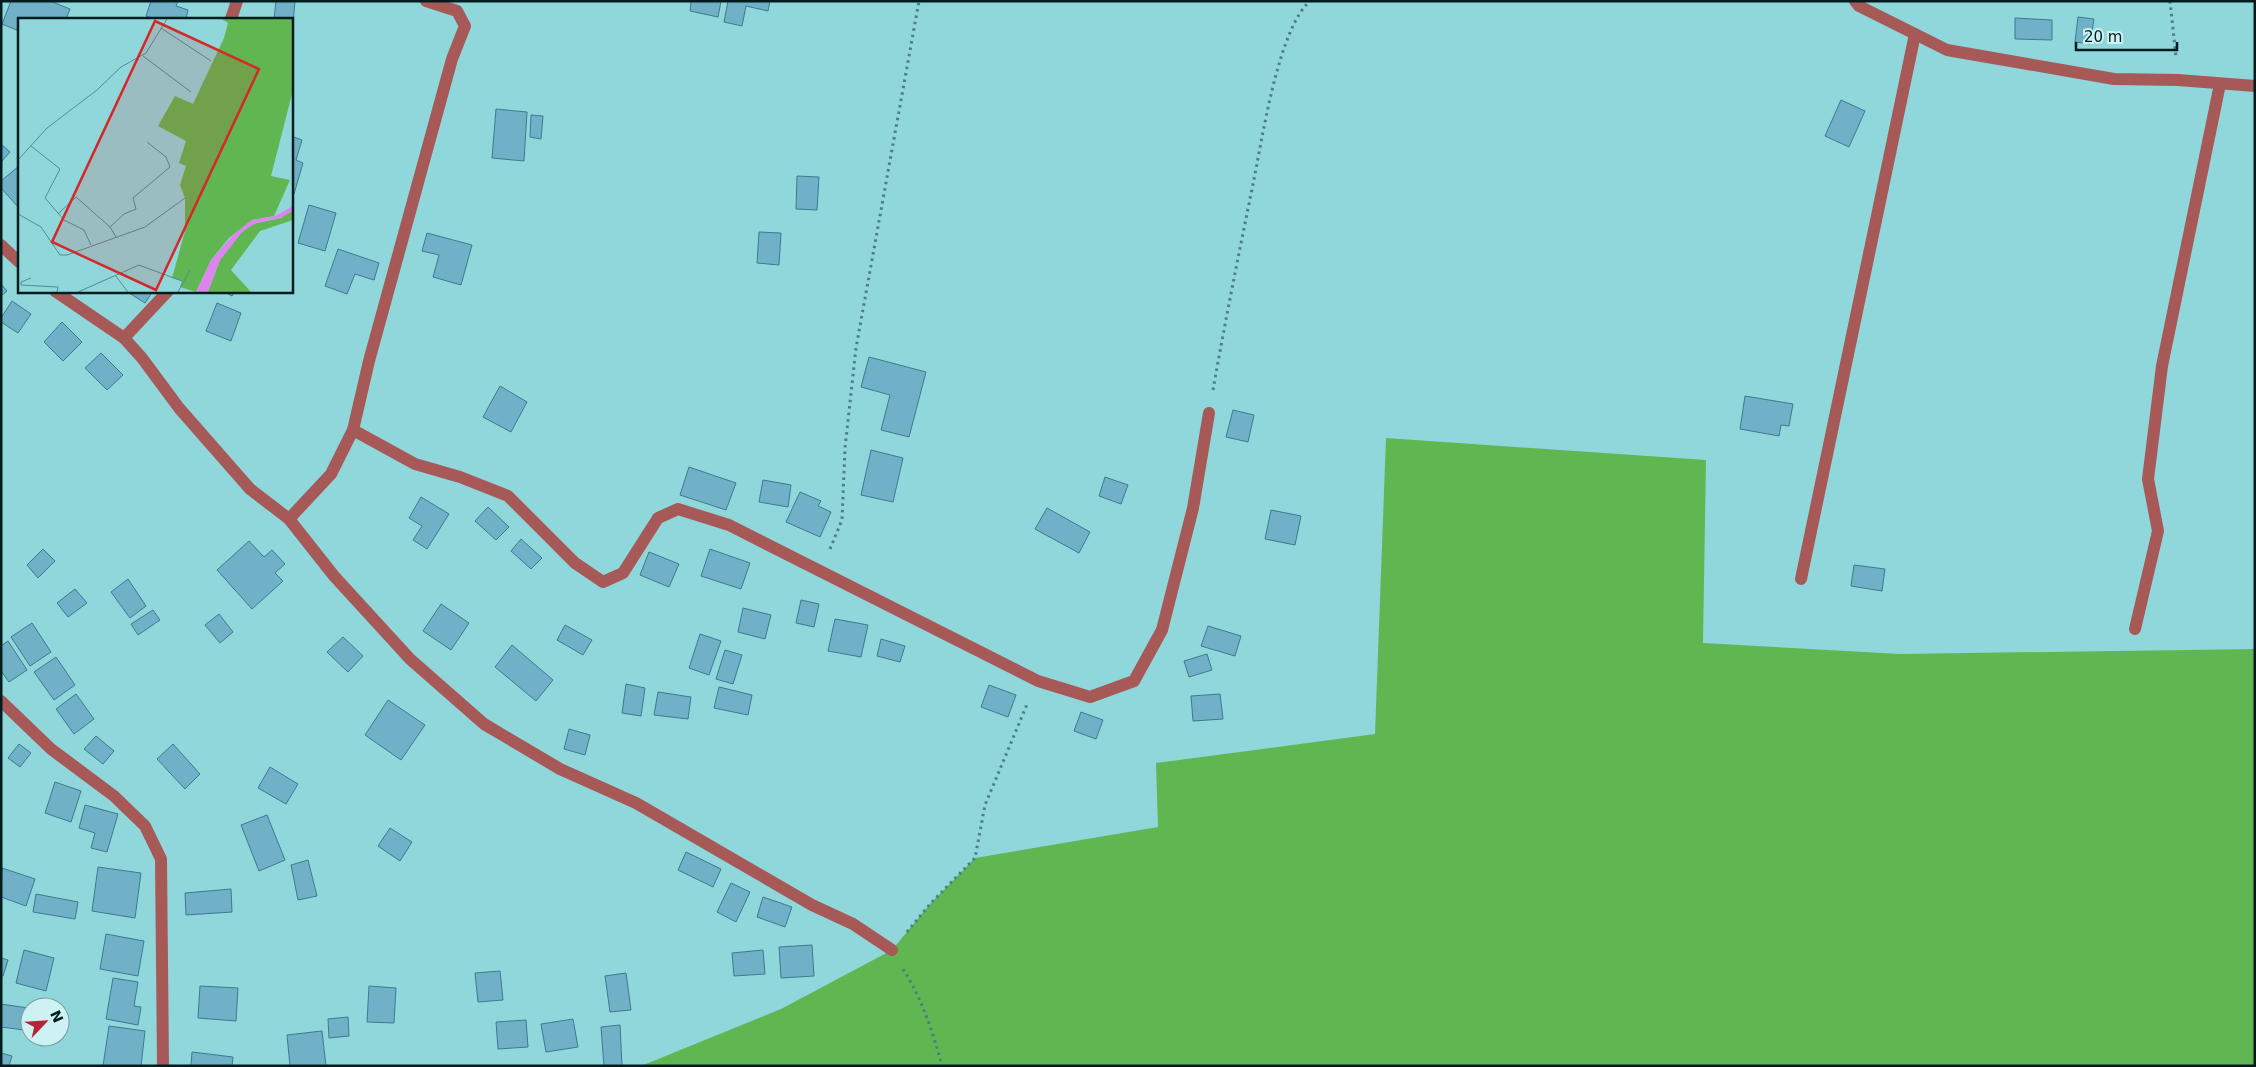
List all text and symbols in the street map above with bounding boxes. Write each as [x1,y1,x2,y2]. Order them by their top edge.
inset map [18,18,292,292]
scale bar [2076,20,2177,52]
text: 20 m [2084,28,2122,46]
north arrow [20,997,70,1047]
text: N [47,1008,67,1025]

